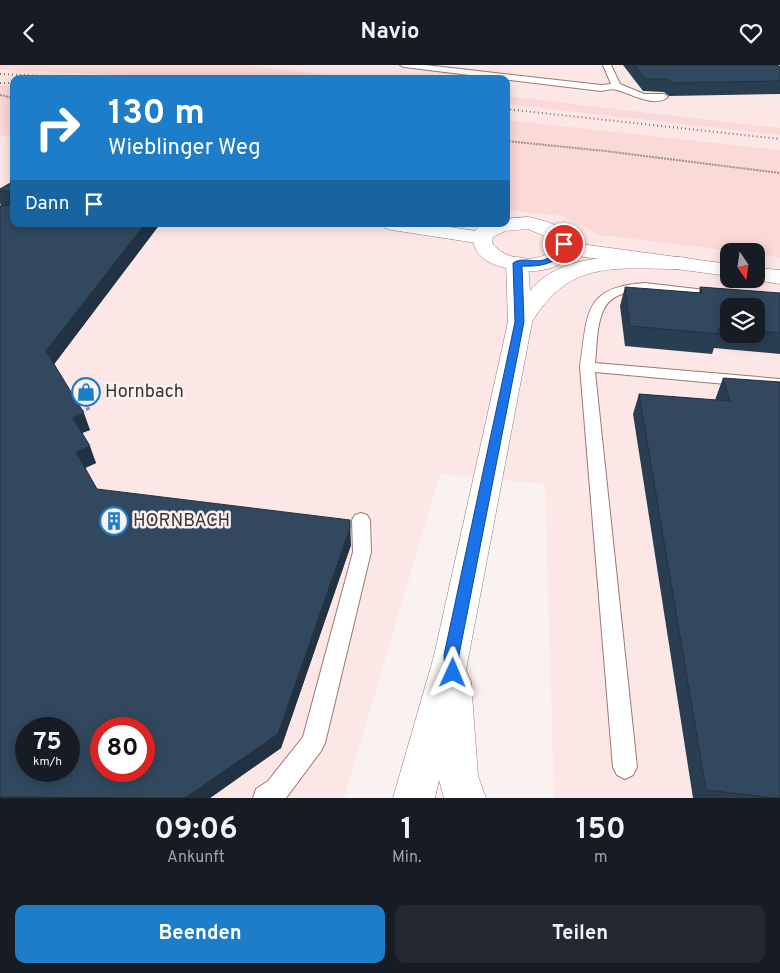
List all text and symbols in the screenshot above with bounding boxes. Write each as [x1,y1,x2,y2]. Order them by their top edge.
icon: back [15,19,43,47]
text: Navio [361,19,419,46]
icon: heart [737,19,765,47]
text: 130 m [108,92,205,136]
icon: right [25,95,90,160]
text: Wieblinger Weg [108,135,261,162]
icon: arrive [80,190,108,218]
text: Dann [25,192,70,216]
pin [543,223,585,265]
icon: arrive [550,230,578,258]
north arrow [720,243,765,287]
map controls [720,243,765,343]
button: layers [720,298,765,343]
shop icon: Hornbach [71,377,101,407]
place label: Hornbach [105,381,184,404]
building icon: HORNBACH [99,506,129,536]
place label: HORNBACH [133,510,230,533]
position arrow [426,646,478,698]
speed limit sign: 80 [90,717,155,782]
text: 75 [33,727,62,759]
text: km/h [33,754,62,770]
text: 09:06 [154,812,238,849]
text: 1 [401,812,413,849]
text: 150 [576,812,626,849]
text: Ankunft [167,848,225,868]
text: Min. [392,848,422,868]
text: m [594,848,608,868]
button: Beenden [15,905,385,963]
button: Teilen [395,905,765,963]

